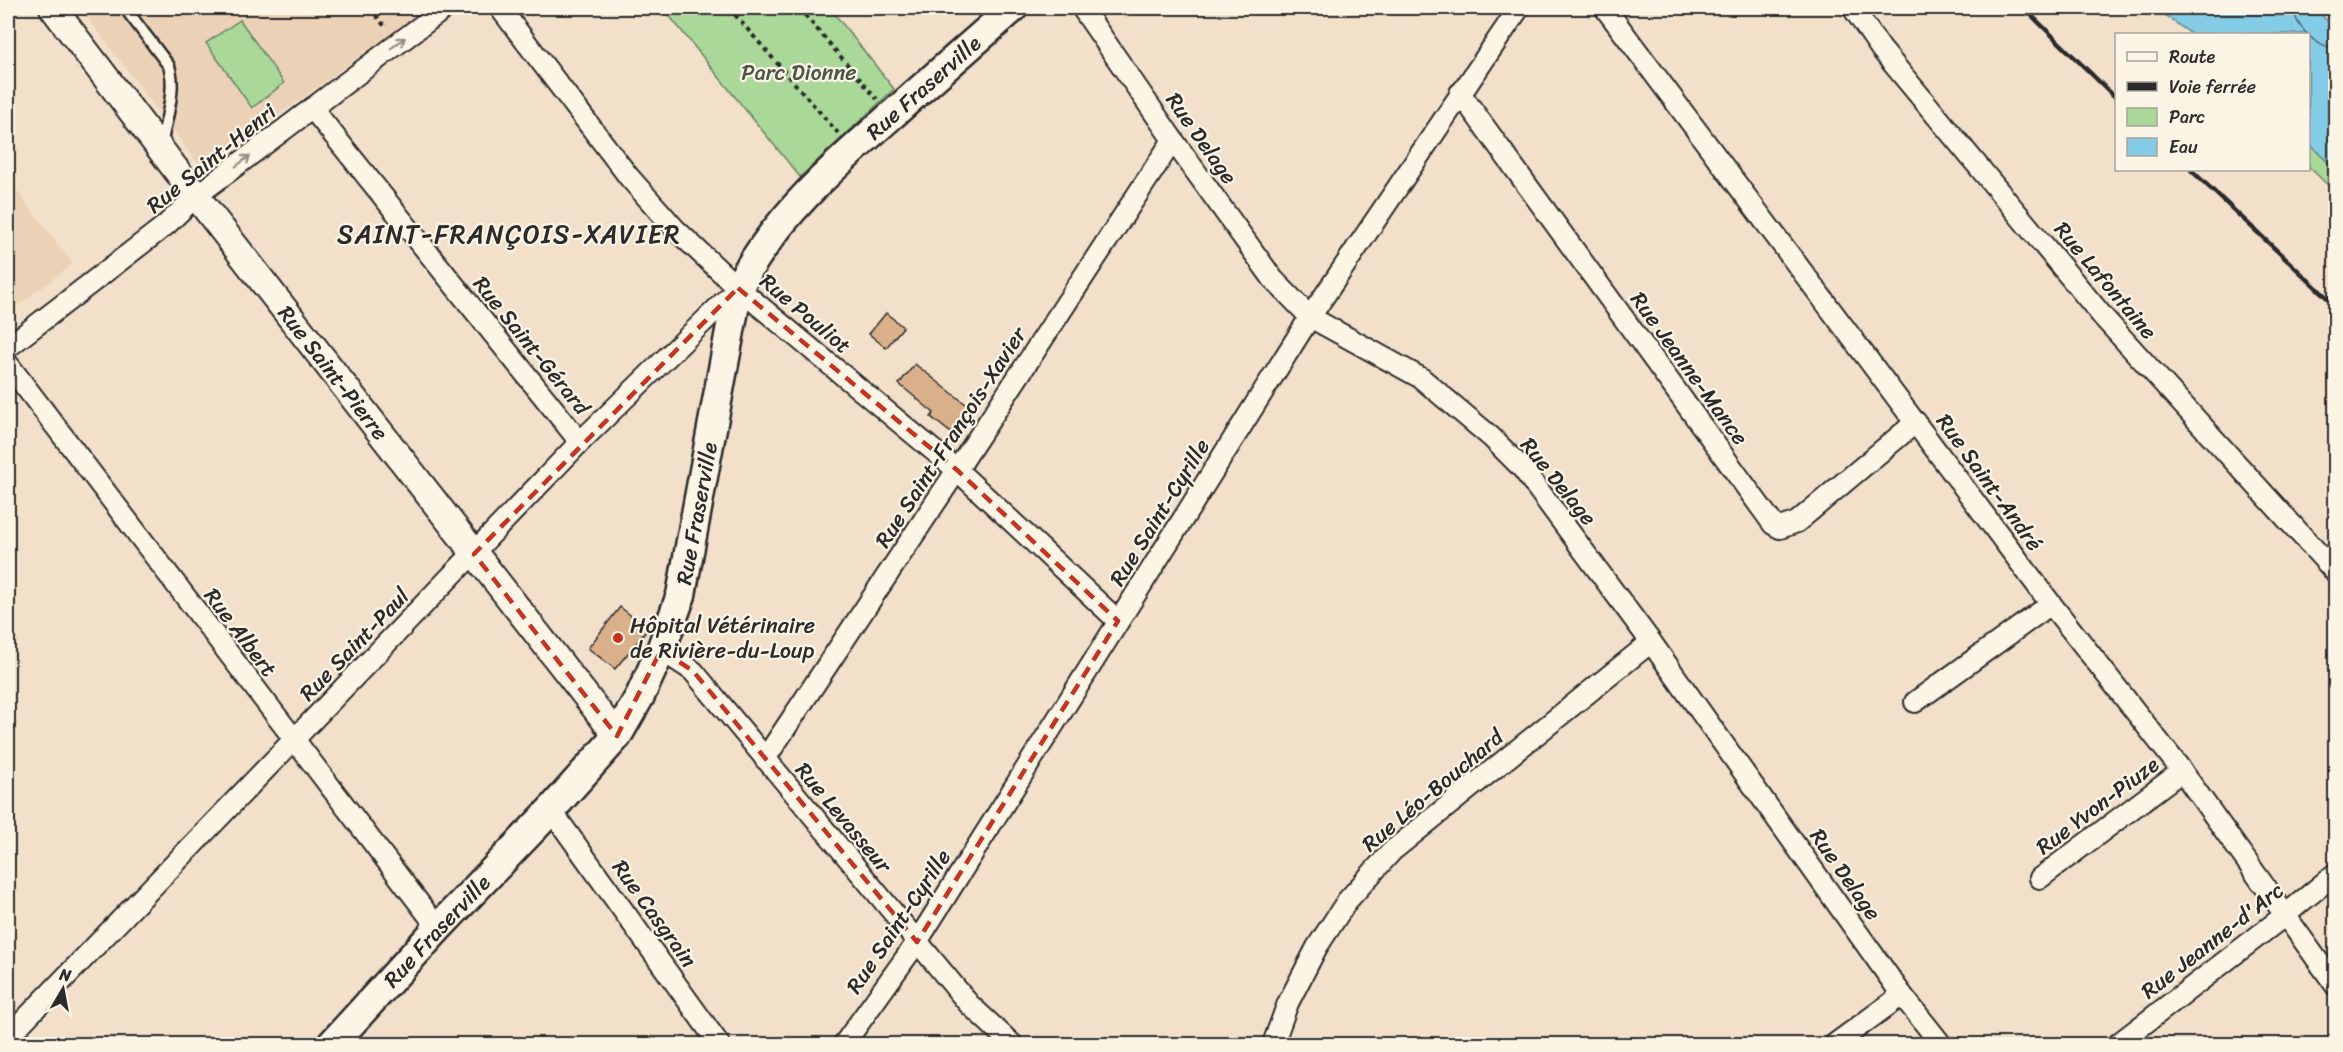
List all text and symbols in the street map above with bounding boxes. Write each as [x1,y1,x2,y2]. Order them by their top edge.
street label: Rue Fraserville [857,25,991,150]
legend [2115,33,2310,171]
one-way arrow [390,37,406,50]
text: Route [2169,41,2216,73]
park label: Parc Dionne [741,53,857,92]
text: Voie ferrée [2169,71,2256,103]
street label: Rue Delage [1155,84,1248,193]
street label: Rue Saint-Henri [137,93,286,223]
text: Parc [2169,101,2205,133]
text: Eau [2169,131,2198,163]
one-way arrow [234,154,250,167]
district label: SAINT-FRANÇOIS-XAVIER [337,211,681,257]
street label: Rue Lafontaine [2044,212,2167,349]
street label: Rue Pouliot [751,263,861,364]
street label: Rue Saint-Gérard [463,267,601,425]
street label: Rue Jeanne-Mance [1620,283,1759,454]
street label: Rue Saint-Pierre [268,296,399,449]
street label: Rue Saint-François-Xavier [864,317,1038,556]
street label: Rue Saint-André [1926,405,2053,560]
street label: Rue Delage [1510,428,1607,535]
street label: Rue Saint-Cyrille [1098,431,1221,594]
street label: Rue Fraserville [664,439,729,588]
street label: Rue Saint-Paul [289,578,420,711]
street label: Rue Albert [194,579,288,686]
place label: Hôpital Vétérinaire de Rivière-du-Loup [630,606,815,670]
marker: Hôpital Vétérinaire de Rivière-du-Loup [611,631,625,645]
street label: Rue Léo-Bouchard [1352,718,1513,862]
street label: Rue Yvon-Piuze [2027,745,2168,865]
street label: Rue Levasseur [785,753,903,883]
street label: Rue Delage [1799,820,1892,929]
street label: Rue Saint-Cyrille [835,841,962,1002]
street label: Rue Casgrain [602,851,708,976]
street label: Rue Fraserville [373,865,500,997]
street label: Rue Jeanne-d'Arc [2132,872,2293,1009]
north arrow [33,959,93,1019]
text: N [57,959,74,990]

